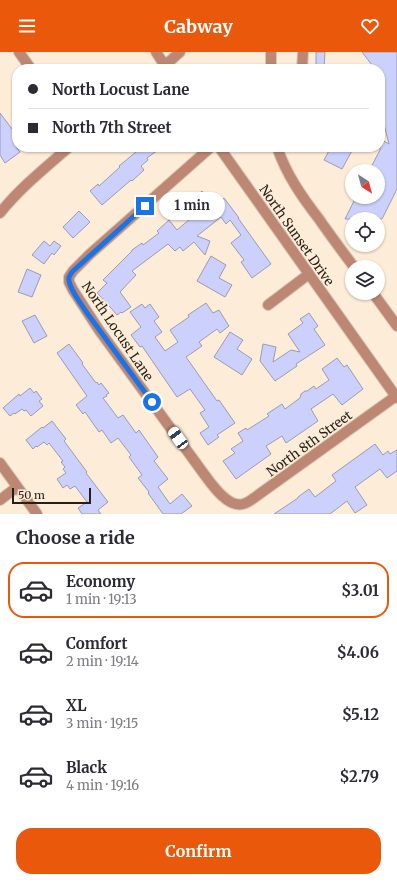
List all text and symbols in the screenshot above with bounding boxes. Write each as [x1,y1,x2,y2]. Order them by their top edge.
icon: menu [16,15,38,37]
text: Cabway [164,15,233,38]
icon: heart [359,15,381,37]
text: North Locust Lane [52,80,189,99]
text: North 7th Street [52,118,172,137]
north arrow [345,164,385,204]
map controls [345,164,385,300]
street label: North Sunset Drive [255,181,338,289]
callout: 1 min [159,192,225,220]
route end [136,197,154,215]
text: 1 min [174,197,210,214]
button: locate [345,212,385,252]
button: layers [345,260,385,300]
street label: North Locust Lane [78,278,157,384]
route start [143,393,161,411]
street label: North 8th Street [263,407,355,480]
car [166,425,190,451]
scale bar [12,486,91,505]
text: 50 m [18,488,45,502]
text: Choose a ride [16,526,135,549]
icon: car [18,572,54,608]
text: Economy [66,572,135,591]
text: $3.01 [341,581,379,600]
text: 1 min · 19:13 [66,591,137,608]
icon: car [18,634,54,670]
text: Comfort [66,634,127,653]
text: $4.06 [337,643,379,662]
text: 2 min · 19:14 [66,653,139,670]
icon: car [18,696,54,732]
text: XL [66,696,87,715]
text: $5.12 [342,705,379,724]
text: 3 min · 19:15 [66,715,138,732]
icon: car [18,758,54,794]
text: Black [66,758,107,777]
text: $2.79 [339,767,379,786]
text: 4 min · 19:16 [66,777,139,794]
button: Confirm [16,828,381,874]

